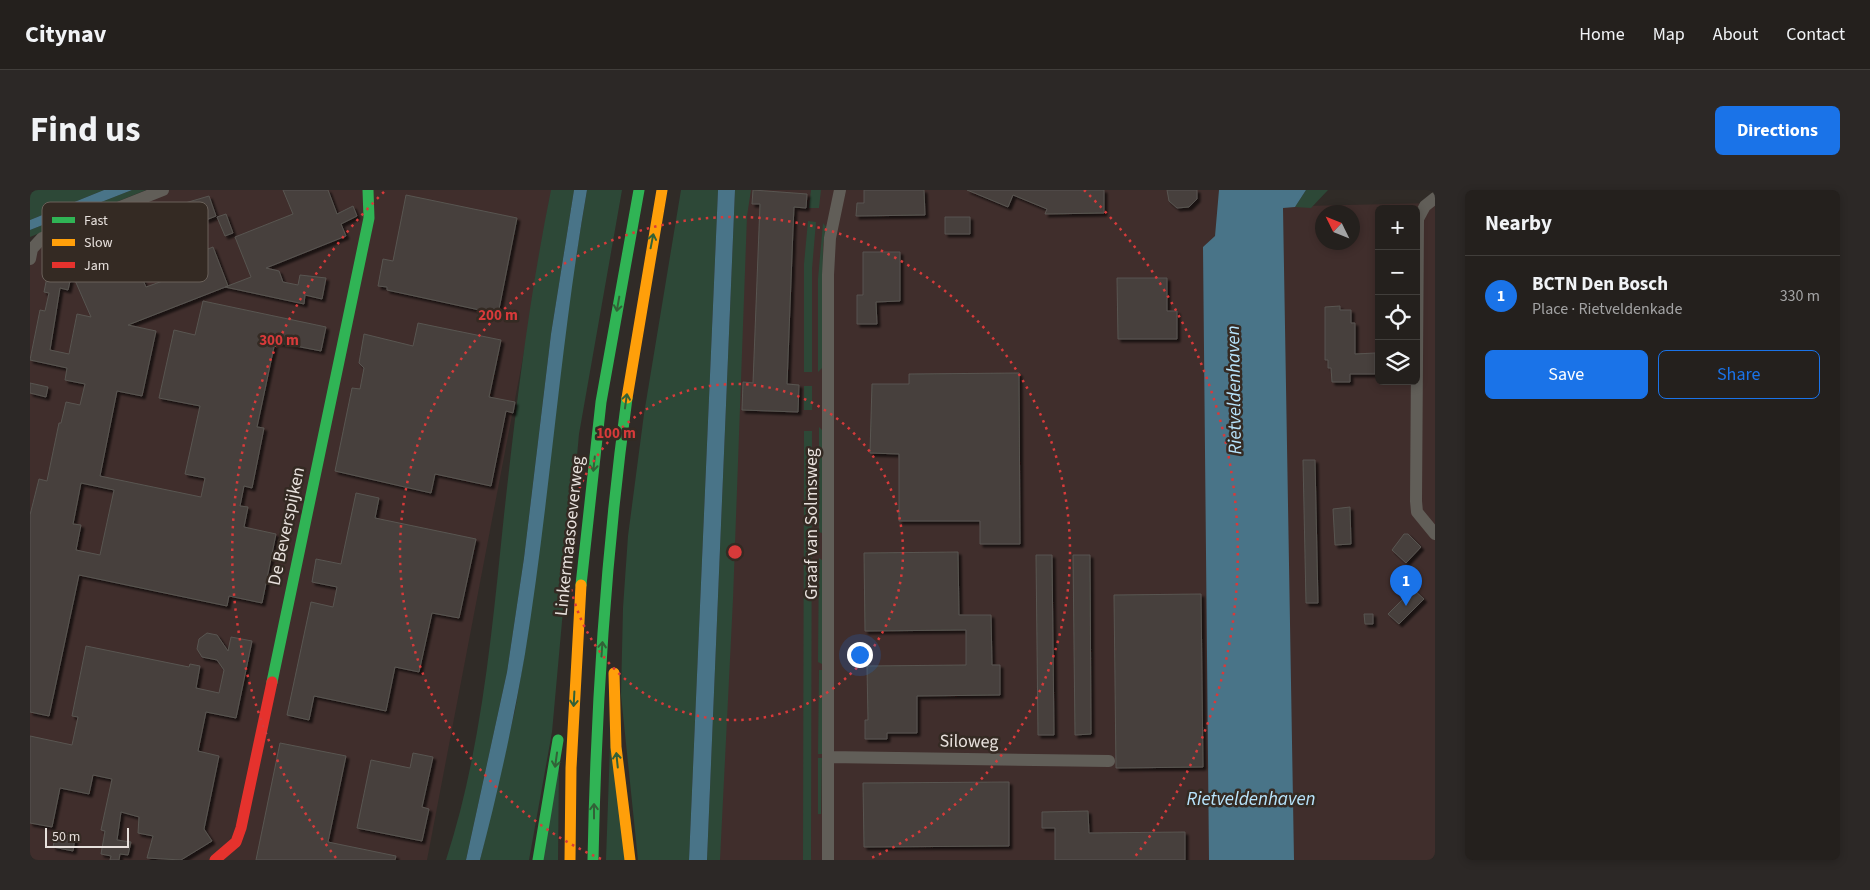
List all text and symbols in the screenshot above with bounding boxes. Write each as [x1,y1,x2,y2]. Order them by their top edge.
text: Citynav [25,17,106,52]
text: Home [1579,22,1625,47]
text: Map [1653,22,1685,47]
text: About [1713,22,1758,47]
text: Contact [1786,22,1845,47]
text: Find us [30,105,140,155]
button: Directions [1715,106,1840,155]
legend [42,202,208,282]
north arrow [1315,205,1360,250]
map controls [1375,205,1420,385]
button: + [1375,205,1420,250]
text: Nearby [1485,208,1552,238]
text: Fast [84,211,108,231]
text: Slow [84,233,113,253]
one-way arrow [648,233,658,249]
button: − [1375,250,1420,295]
text: Jam [84,256,109,276]
text: BCTN Den Bosch [1532,271,1668,298]
text: 1 [1497,285,1505,307]
text: 330 m [1780,285,1820,307]
one-way arrow [613,295,623,311]
button: locate [1375,295,1420,340]
text: Place · Rietveldenkade [1532,298,1682,320]
text: 200 m [478,305,518,326]
water label: Rietveldenhaven [1220,325,1249,455]
text: 300 m [259,330,299,351]
button: layers [1375,340,1420,385]
button: Save [1485,350,1648,399]
button: Share [1658,350,1820,399]
one-way arrow [621,394,631,410]
text: 100 m [596,423,636,444]
street label: Graaf van Solmsweg [799,448,824,600]
street label: Linkermaasoeverweg [549,455,590,617]
one-way arrow [589,456,599,472]
street label: De Beverspijken [262,465,311,588]
centre of rings [726,543,744,561]
pin: 1 [1390,565,1422,606]
one-way arrow [598,641,607,657]
your location [847,642,873,668]
one-way arrow [569,690,578,706]
street label: Siloweg [939,728,999,755]
one-way arrow [550,752,560,768]
one-way arrow [612,752,622,768]
water label: Rietveldenhaven [1186,786,1316,813]
one-way arrow [589,804,599,820]
scale bar [45,825,129,848]
text: 50 m [52,827,80,847]

